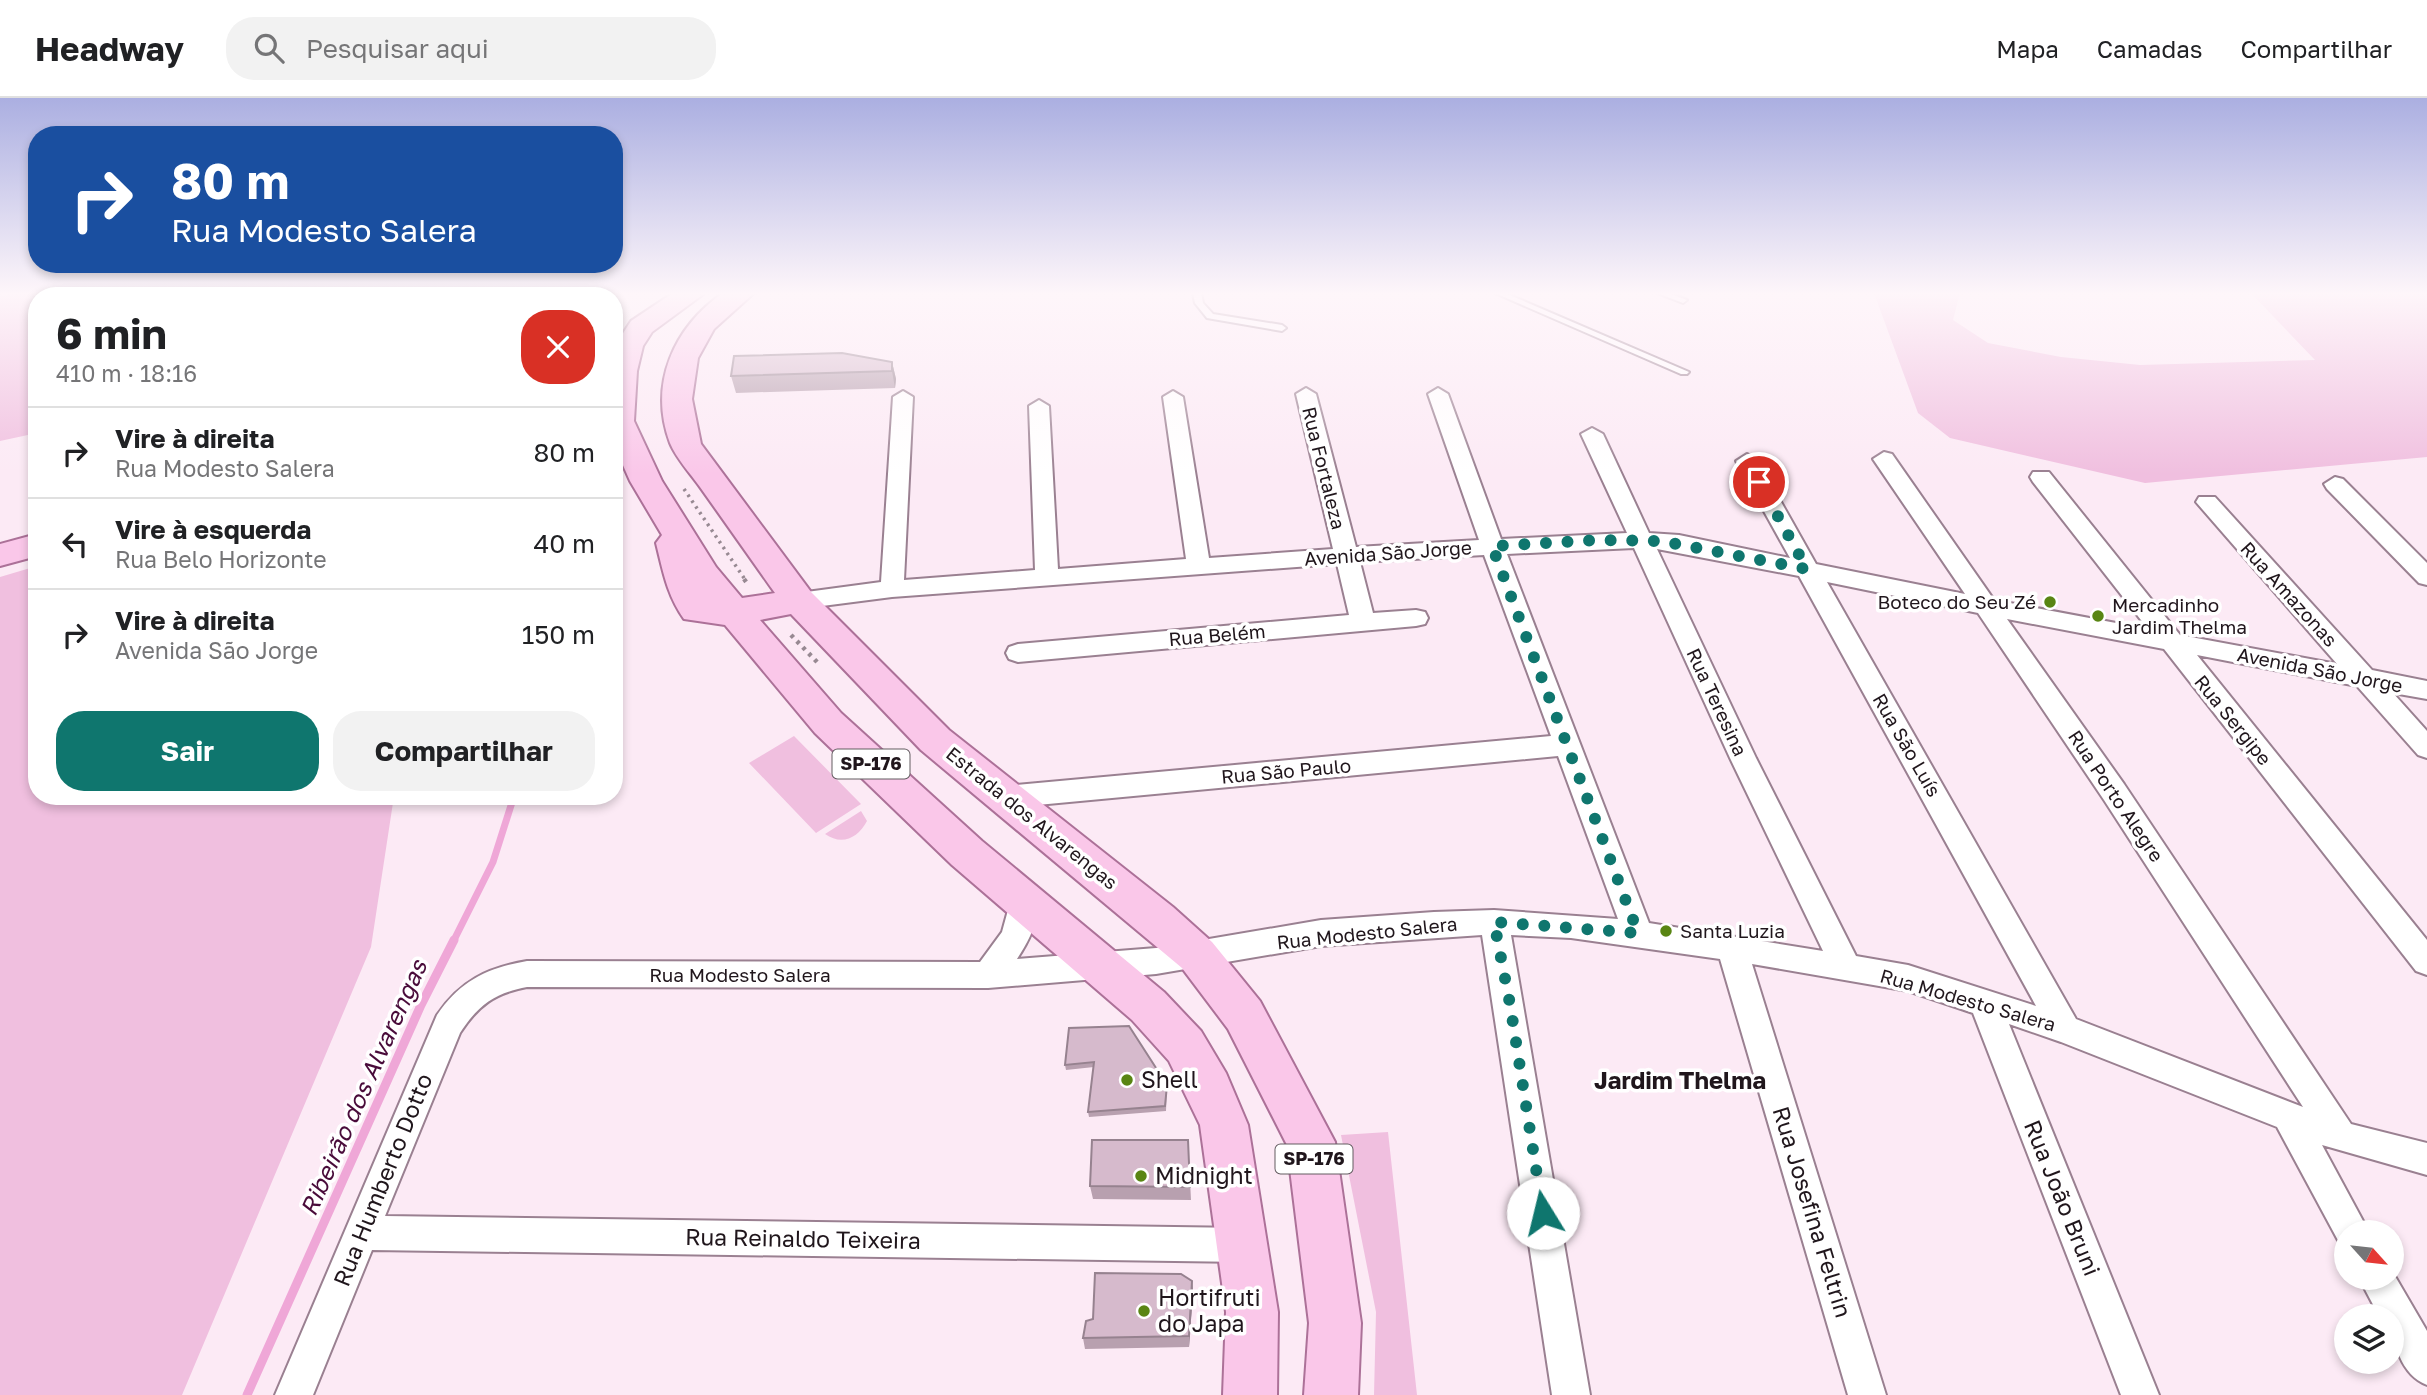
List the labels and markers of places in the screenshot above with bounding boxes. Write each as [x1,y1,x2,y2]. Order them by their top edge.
pin [1729,452,1789,512]
place label: Boteco do Seu Zé [1877,590,2036,613]
place label: Mercadinho Jardim Thelma [2112,593,2247,638]
marker: Boteco do Seu Zé [2042,594,2058,610]
marker: Mercadinho Jardim Thelma [2090,608,2106,624]
place label: Santa Luzia [1680,919,1785,942]
marker: Santa Luzia [1658,923,1674,939]
place label: Shell [1141,1065,1198,1093]
marker: Shell [1119,1072,1135,1088]
place label: Midnight [1155,1161,1253,1189]
marker: Midnight [1133,1168,1149,1184]
place label: Hortifruti do Japa [1158,1283,1261,1337]
marker: Hortifruti do Japa [1136,1303,1152,1319]

